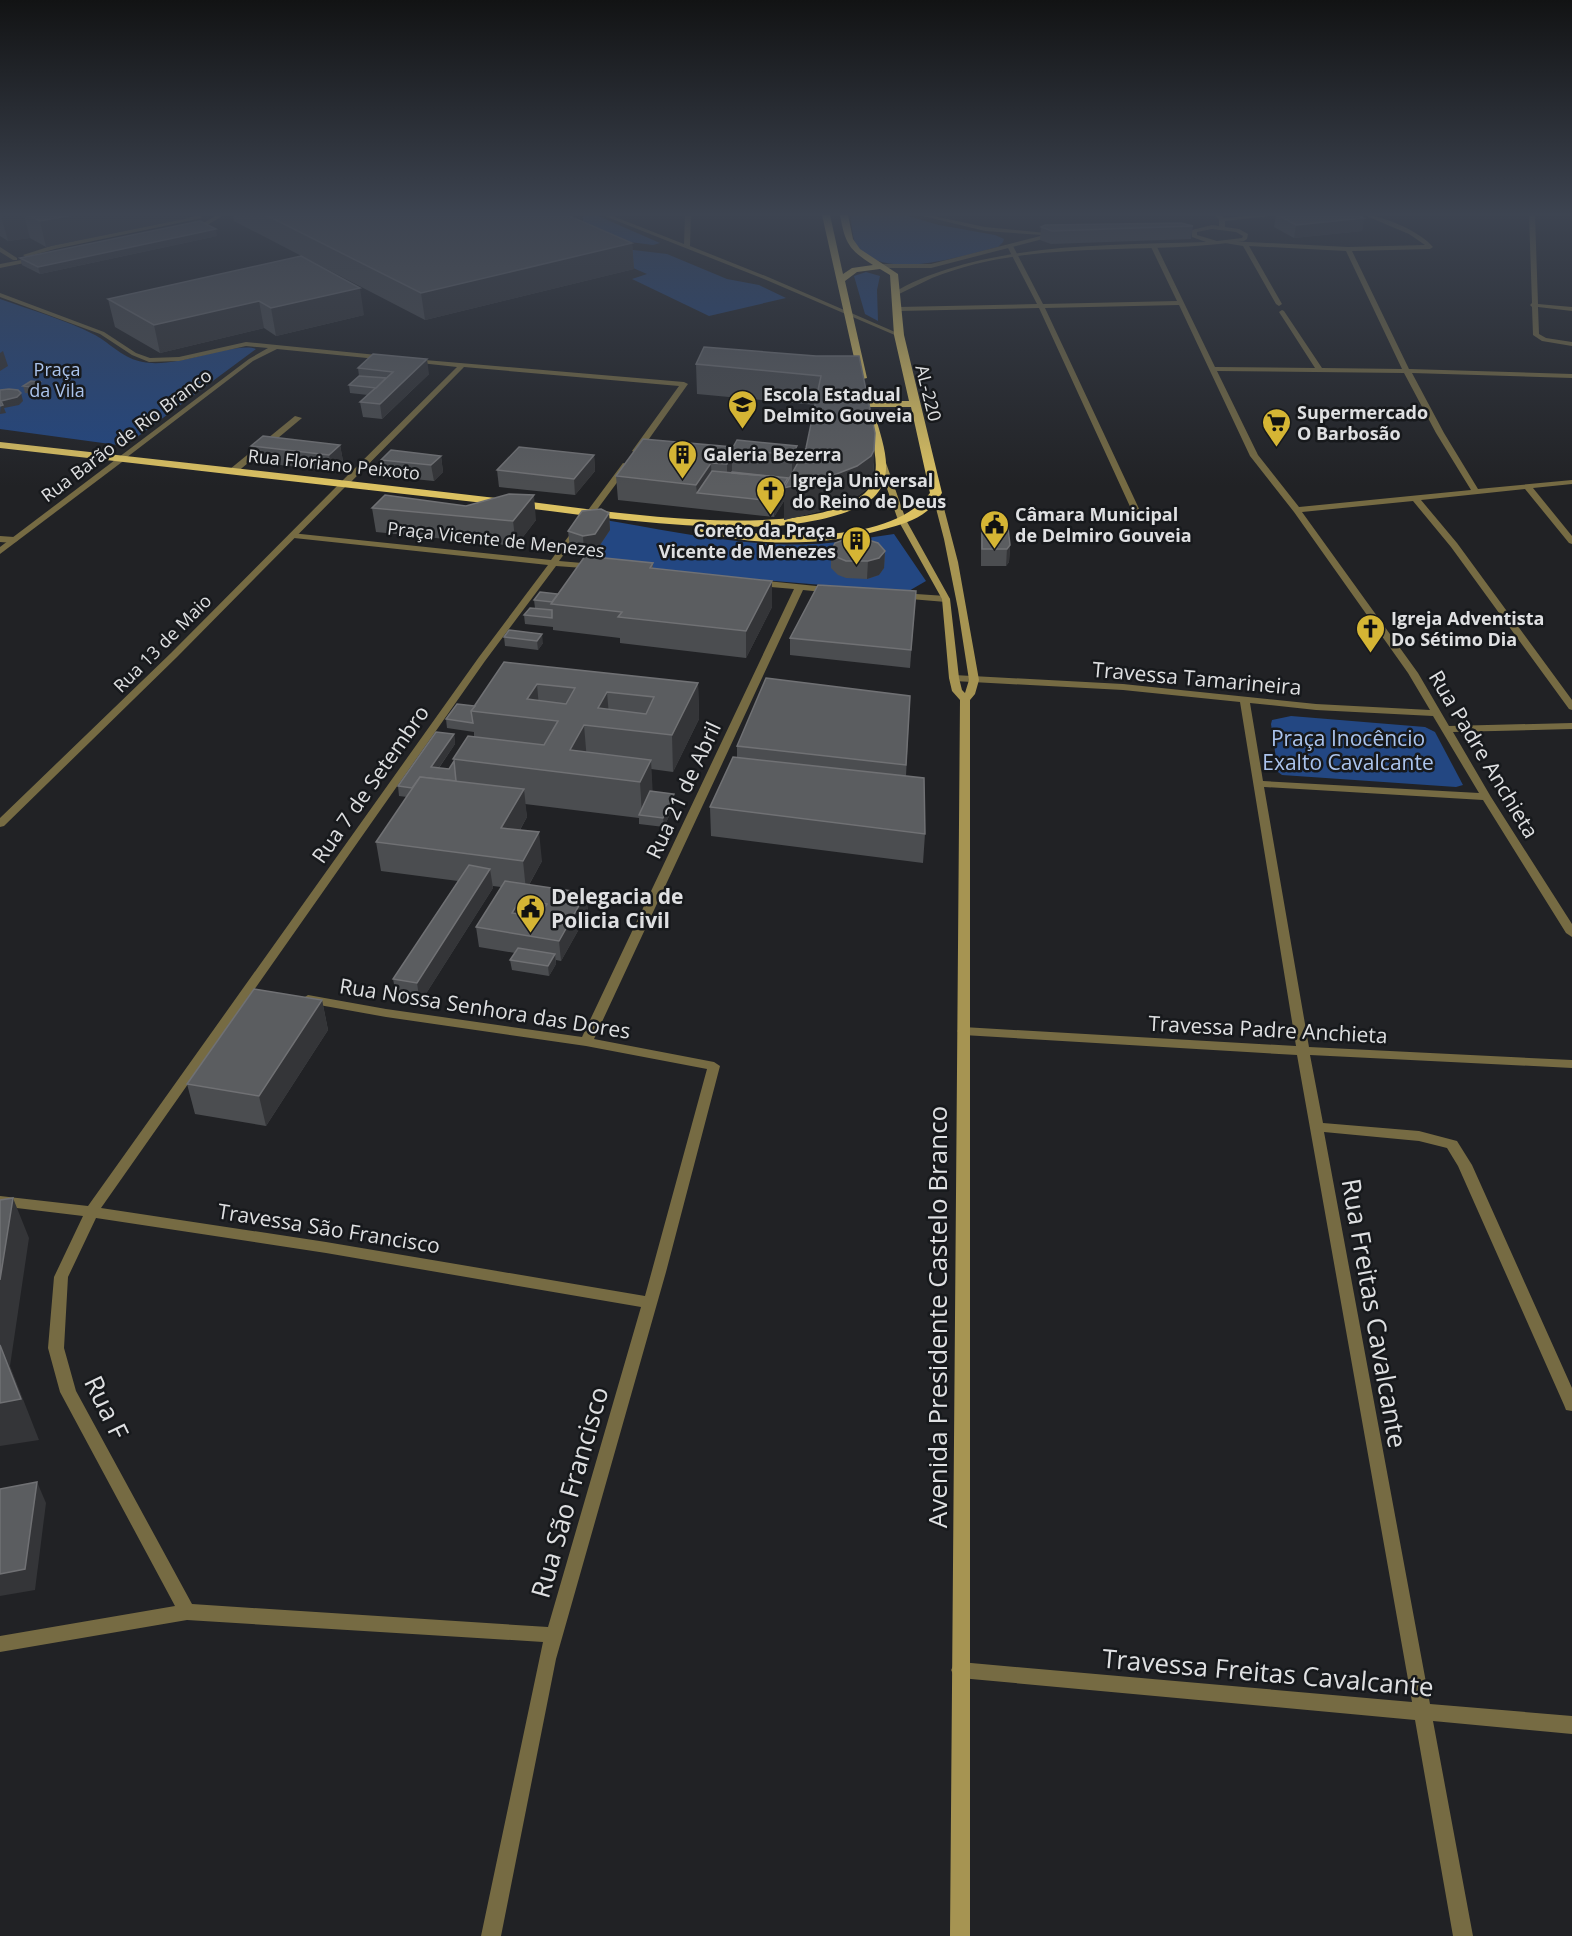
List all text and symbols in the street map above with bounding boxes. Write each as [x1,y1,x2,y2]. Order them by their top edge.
park label: Praça da Vila [29,357,85,402]
street label: AL-220 [910,362,948,424]
street label: Rua Barão de Rio Branco [36,363,216,507]
place label: Escola Estadual Delmito Gouveia [763,382,913,427]
school or university icon: Escola Estadual Delmito Gouveia [726,388,758,430]
place label: Supermercado O Barbosão [1297,400,1428,445]
supermarket icon: Supermercado O Barbosão [1260,406,1292,448]
building icon: Galeria Bezerra [666,438,698,480]
place label: Galeria Bezerra [703,442,842,466]
street label: Rua Floriano Peixoto [247,443,421,485]
place label: Igreja Universal do Reino de Deus [792,468,946,513]
church icon: Igreja Universal do Reino de Deus [755,474,787,516]
place label: Câmara Municipal de Delmiro Gouveia [1015,502,1192,547]
public building icon: Câmara Municipal de Delmiro Gouveia [978,508,1010,550]
street label: Praça Vicente de Menezes [386,516,606,562]
place label: Coreto da Praça Vicente de Menezes [659,518,836,563]
building icon: Coreto da Praça Vicente de Menezes [841,524,873,566]
street label: Rua 13 de Maio [108,589,216,697]
place label: Igreja Adventista Do Sétimo Dia [1391,606,1544,651]
church icon: Igreja Adventista Do Sétimo Dia [1354,612,1386,654]
street label: Travessa Tamarineira [1091,655,1303,701]
street label: Rua Padre Anchieta [1423,665,1545,843]
street label: Rua 7 de Setembro [305,700,435,868]
street label: Rua 21 de Abril [639,717,727,863]
park label: Praça Inocêncio Exalto Cavalcante [1262,724,1434,776]
place label: Delegacia de Policia Civil [551,882,683,934]
public building icon: Delegacia de Policia Civil [514,892,546,934]
street label: Rua Nossa Senhora das Dores [338,971,632,1045]
street label: Travessa Padre Anchieta [1148,1009,1388,1049]
street label: Avenida Presidente Castelo Branco [919,1106,955,1528]
street label: Rua Freitas Cavalcante [1334,1176,1416,1450]
street label: Travessa São Francisco [216,1197,442,1259]
street label: Rua F [76,1369,138,1445]
street label: Rua São Francisco [522,1382,616,1602]
street label: Travessa Freitas Cavalcante [1101,1640,1435,1704]

